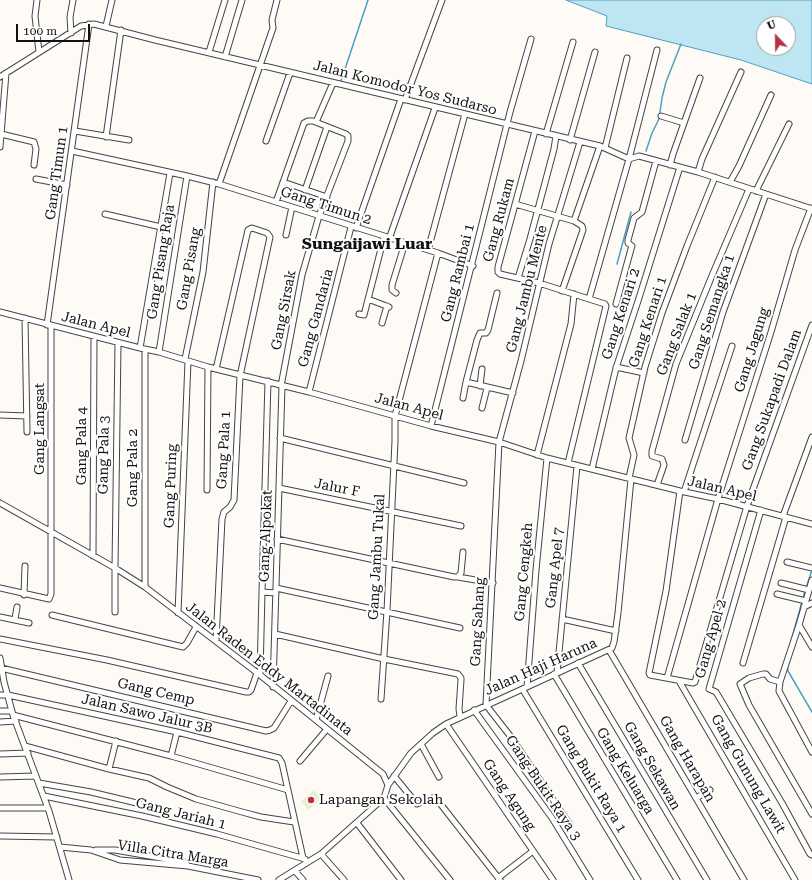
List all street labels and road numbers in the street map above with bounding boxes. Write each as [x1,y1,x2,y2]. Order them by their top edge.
street label: Jalan Komodor Yos Sudarso [311,57,499,119]
street label: Gang Timun 1 [42,125,72,221]
street label: Gang Rukam [480,176,518,264]
street label: Gang Timun 2 [278,183,374,229]
street label: Gang Pisang Raja [144,203,178,321]
street label: Gang Rambai 1 [438,222,478,324]
street label: Gang Jambu Mente [503,223,551,355]
street label: Gang Pisang [173,226,205,312]
street label: Gang Semangka 1 [685,252,739,372]
street label: Gang Kenari 2 [598,266,644,362]
street label: Gang Gandaria [295,267,337,369]
street label: Gang Sirsak [268,269,300,351]
street label: Gang Kenari 1 [625,274,671,370]
street label: Gang Salak 1 [653,290,701,378]
street label: Gang Jagung [731,305,773,395]
street label: Jalan Apel [60,308,132,342]
street label: Gang Sukapadi Dalam [739,327,805,473]
street label: Gang Langsat [32,383,48,475]
street label: Jalan Apel [373,390,445,424]
street label: Gang Pala 4 [74,407,90,485]
street label: Gang Pala 1 [214,410,234,490]
street label: Gang Pala 3 [95,415,113,495]
street label: Gang Pala 2 [125,429,141,507]
street label: Gang Puring [161,444,181,528]
street label: Jalan Apel [686,473,758,505]
street label: Jalur F [313,475,361,501]
street label: Gang Alpokat [256,490,276,582]
street label: Gang Jambu Tukal [365,493,389,621]
street label: Gang Cengkeh [511,522,537,622]
street label: Gang Apel 7 [542,527,568,609]
street label: Gang Sahang [467,577,489,667]
street label: Gang Apel 2 [692,598,730,680]
street label: Jalan Raden Eddy Martadinata [182,599,356,739]
street label: Jalan Haji Haruna [482,635,600,699]
street label: Gang Cemp [116,675,196,709]
street label: Jalan Sawo Jalur 3B [80,691,214,737]
street label: Gang Gunung Lawit [707,711,789,837]
street label: Gang Harapan [655,713,719,805]
street label: Gang Sekawan [620,719,684,813]
street label: Gang Bukit Raya 1 [552,722,630,836]
street label: Gang Keluarga [593,725,657,817]
street label: Gang Bukit Raya 3 [502,732,584,844]
street label: Gang Agung [479,756,539,834]
street label: Gang Jariah 1 [134,795,228,833]
street label: Villa Citra Marga [116,837,230,871]

